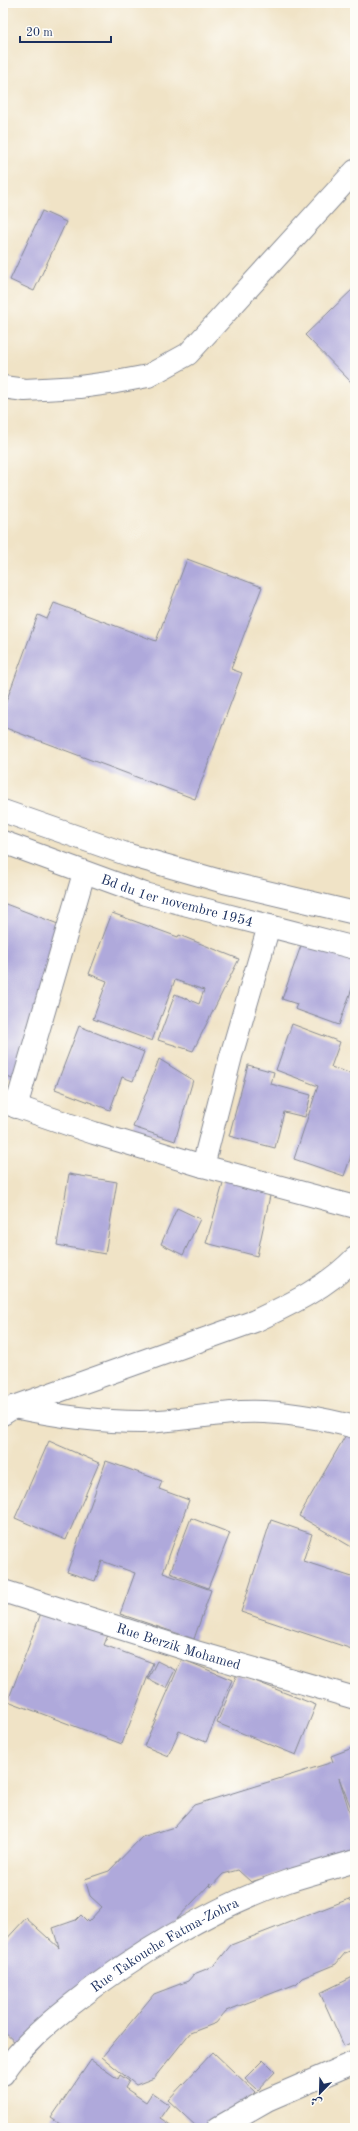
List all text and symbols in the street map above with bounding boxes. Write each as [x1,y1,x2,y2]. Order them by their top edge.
scale bar [20,18,111,44]
text: 20 m [26,27,53,39]
street label: Bd du 1er novembre 1954 [99,872,255,930]
street label: Rue Berzik Mohamed [115,1621,242,1673]
street label: Rue Takouche Fatma-Zohra [89,1896,241,1995]
north arrow [300,2073,340,2113]
text: ش [309,2094,324,2108]

